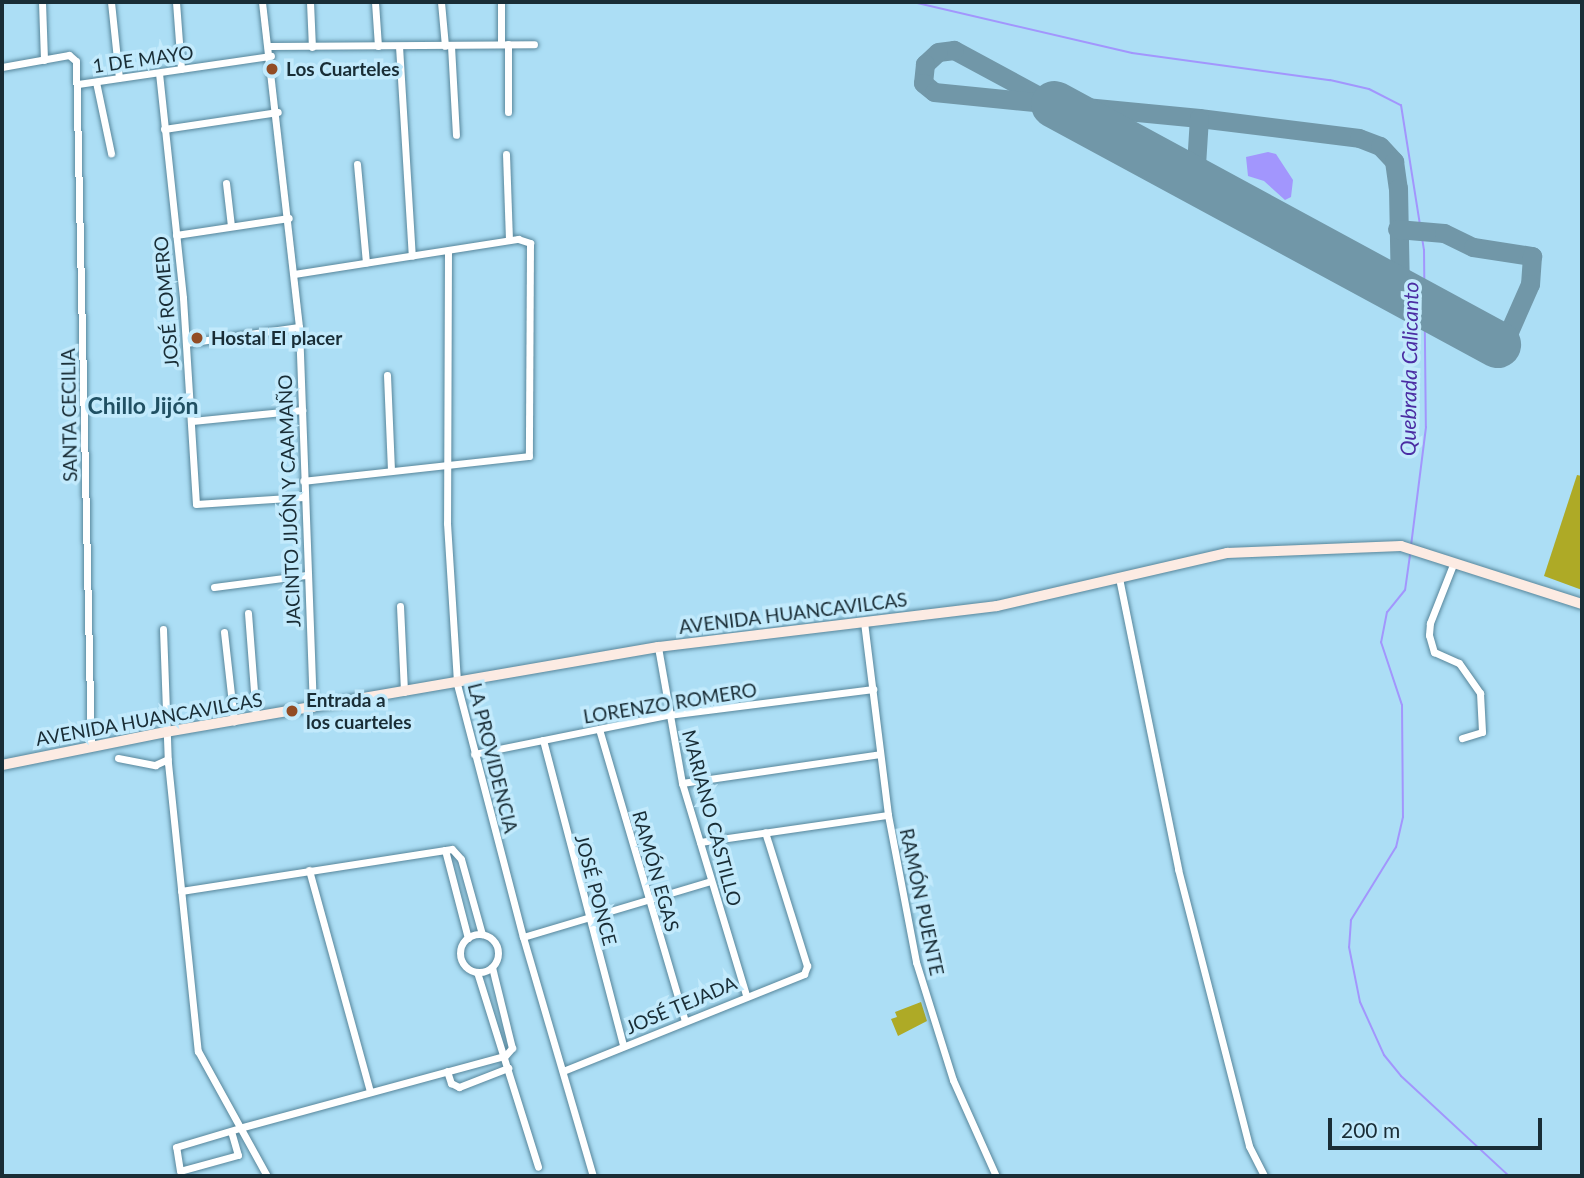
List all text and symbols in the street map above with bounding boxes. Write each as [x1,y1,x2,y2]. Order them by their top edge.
street label: 1 DE MAYO [91,41,195,77]
place label: Los Cuarteles [286,58,399,80]
marker: Los Cuarteles [264,61,280,77]
street label: JOSÉ ROMERO [149,235,183,369]
water label: Quebrada Calicanto [1395,282,1423,456]
place label: Hostal El placer [211,327,342,349]
marker: Hostal El placer [189,330,205,346]
street label: SANTA CECILIA [56,348,82,482]
street label: JACINTO JIJÓN Y CAAMAÑO [273,373,305,629]
district label: Chillo Jijón [87,391,199,419]
street label: AVENIDA HUANCAVILCAS [677,588,909,638]
street label: LORENZO ROMERO [582,678,758,728]
street label: LA PROVIDENCIA [463,680,523,836]
street label: AVENIDA HUANCAVILCAS [34,688,264,750]
place label: Entrada a los cuarteles [306,689,412,733]
marker: Entrada a los cuarteles [284,703,300,719]
street label: MARIANO CASTILLO [677,727,747,909]
street label: RAMÓN EGAS [628,808,684,934]
street label: RAMÓN PUENTE [895,826,949,978]
street label: JOSÉ PONCE [570,832,622,948]
street label: JOSÉ TEJADA [622,971,740,1039]
scale bar [1332,1104,1546,1148]
text: 200 m [1341,1117,1400,1142]

